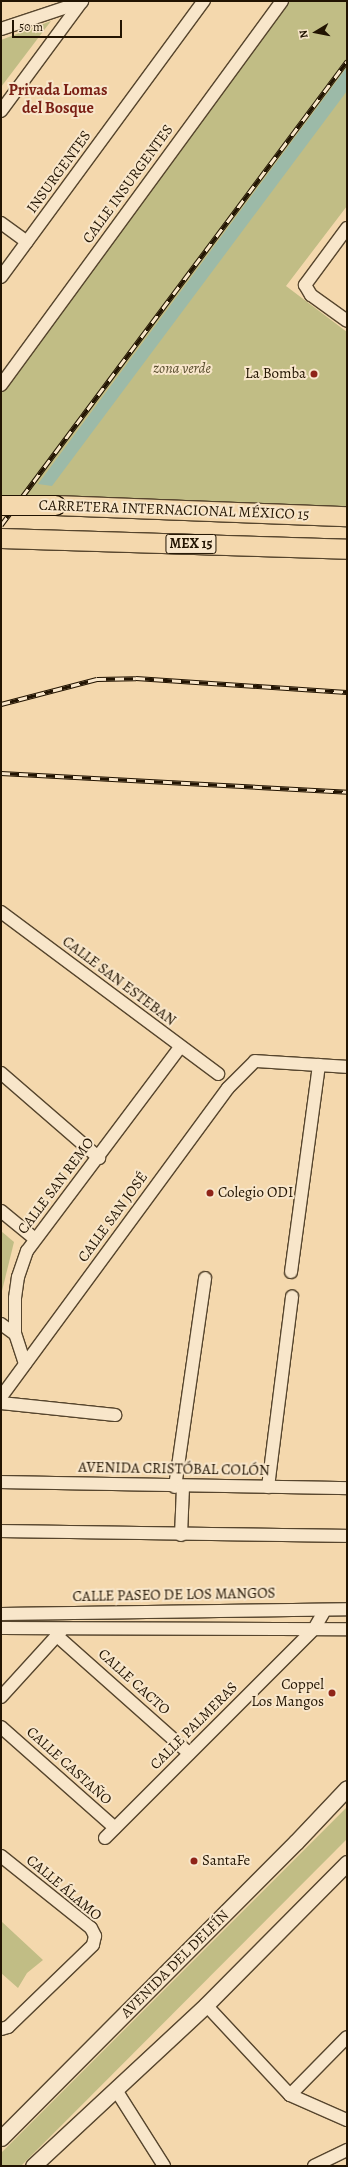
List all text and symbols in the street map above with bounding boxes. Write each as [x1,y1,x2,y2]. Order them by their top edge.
scale bar [14,12,124,38]
north arrow [296,12,336,52]
text: 50 m [19,19,43,35]
text: N [296,29,312,39]
district label: Privada Lomas del Bosque [9,80,107,118]
street label: CALLE INSURGENTES [79,121,177,247]
street label: INSURGENTES [23,127,95,217]
park label: zona verde [153,360,211,378]
place label: La Bomba [245,365,306,383]
marker: La Bomba [309,369,319,379]
street label: CARRETERA INTERNACIONAL MÉXICO 15 [38,496,310,524]
road number: MEX 15 [165,532,217,556]
street label: CALLE SAN ESTEBAN [59,932,179,1030]
street label: CALLE SAN REMO [14,1134,98,1238]
street label: CALLE SAN JOSÉ [74,1168,152,1266]
place label: Colegio ODI [218,1184,293,1202]
marker: Colegio ODI [205,1188,215,1198]
street label: AVENIDA CRISTÓBAL COLÓN [78,1458,270,1480]
street label: CALLE PASEO DE LOS MANGOS [72,1584,276,1606]
street label: CALLE CACTO [94,1645,174,1719]
place label: Coppel Los Mangos [251,1675,324,1710]
street label: CALLE PALMERAS [147,1679,241,1773]
marker: Coppel Los Mangos [327,1688,337,1698]
street label: CALLE CASTAÑO [23,1723,115,1809]
street label: CALLE ÁLAMO [23,1851,105,1925]
place label: SantaFe [202,1852,250,1870]
marker: SantaFe [189,1856,199,1866]
street label: AVENIDA DEL DELFÍN [117,1906,233,2022]

